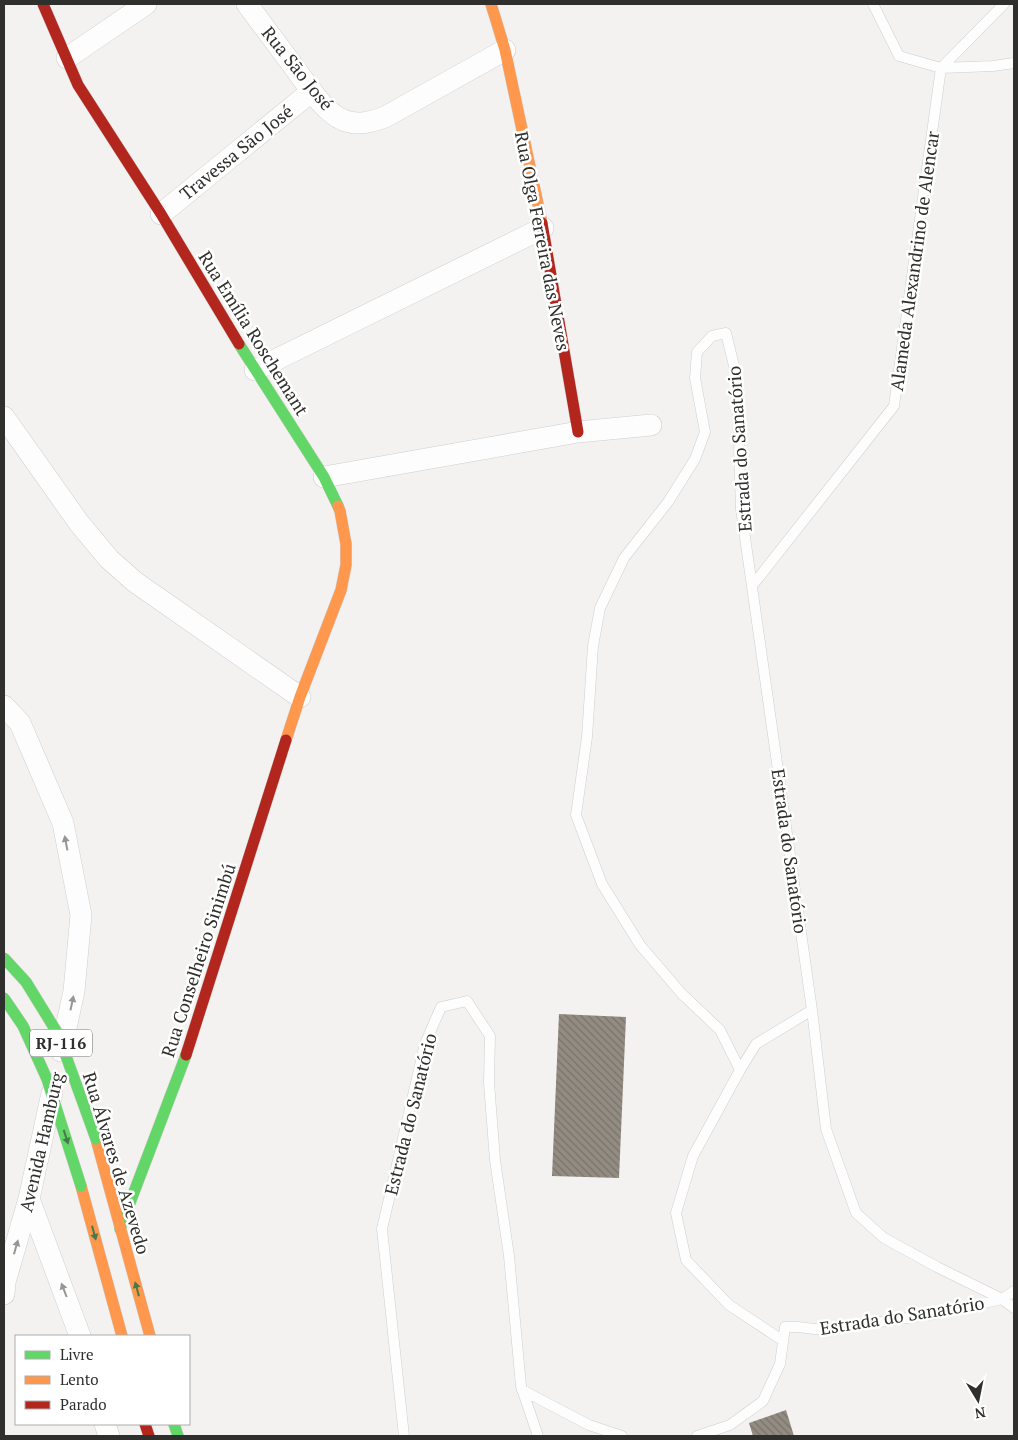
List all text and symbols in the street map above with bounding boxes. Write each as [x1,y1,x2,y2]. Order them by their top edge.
street label: Rua São José [257,21,339,115]
street label: Travessa São José [174,99,298,205]
street label: Rua Olga Ferreira das Neves [510,129,576,353]
street label: Alameda Alexandrino de Alencar [884,129,944,393]
street label: Rua Emília Roschemant [194,246,315,420]
street label: Estrada do Sanatório [721,365,757,533]
street label: Estrada do Sanatório [767,767,813,935]
one-way arrow [62,835,70,851]
street label: Rua Conselheiro Sinimbú [155,860,241,1060]
one-way arrow [68,996,76,1011]
road number: RJ-116 [30,1030,92,1056]
street label: Estrada do Sanatório [378,1030,442,1198]
street label: Avenida Hamburg [13,1069,69,1214]
street label: Rua Álvares de Azevedo [78,1069,156,1257]
one-way arrow [62,1130,70,1145]
one-way arrow [90,1225,98,1240]
one-way arrow [12,1239,20,1254]
one-way arrow [60,1282,68,1297]
one-way arrow [133,1282,141,1297]
street label: Estrada do Sanatório [818,1290,986,1340]
legend [15,1335,190,1425]
text: Livre [60,1344,94,1364]
text: Lento [60,1369,99,1389]
north arrow [953,1375,1003,1425]
text: Parado [60,1394,106,1414]
text: N [973,1403,987,1424]

